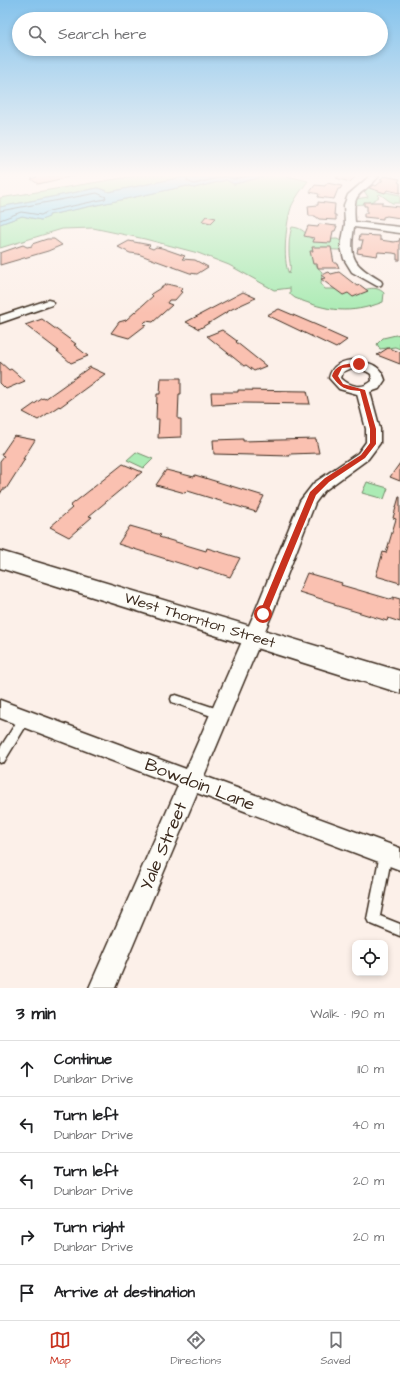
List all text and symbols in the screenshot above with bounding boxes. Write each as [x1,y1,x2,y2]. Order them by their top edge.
search box [12,12,388,56]
icon: search [26,23,48,45]
text: Search here [58,24,147,45]
route end [350,355,368,373]
street label: West Thornton Street [122,587,278,653]
route start [254,605,272,623]
street label: Bowdoin Lane [141,752,259,817]
street label: Yale Street [134,797,194,894]
map controls [352,940,388,976]
button: locate [352,940,388,976]
text: 3 min [16,1002,56,1026]
text: Walk · 190 m [310,1005,384,1023]
text: Continue [54,1049,112,1070]
icon: ahead [16,1058,38,1080]
text: 110 m [357,1060,384,1078]
text: Dunbar Drive [54,1070,133,1088]
text: Turn left [54,1105,118,1126]
icon: left [16,1114,38,1136]
text: 40 m [352,1116,384,1134]
text: Dunbar Drive [54,1126,133,1144]
text: Turn left [54,1161,118,1182]
icon: left [16,1170,38,1192]
text: 20 m [353,1172,384,1190]
text: Dunbar Drive [54,1182,133,1200]
text: Turn right [54,1217,125,1238]
icon: right [16,1226,38,1248]
text: 20 m [353,1228,384,1246]
text: Dunbar Drive [54,1238,133,1256]
icon: arrive [16,1282,38,1304]
text: Arrive at destination [54,1282,195,1303]
tab: Map [49,1329,71,1368]
tab: Directions [170,1329,222,1368]
tab: Saved [321,1329,351,1368]

